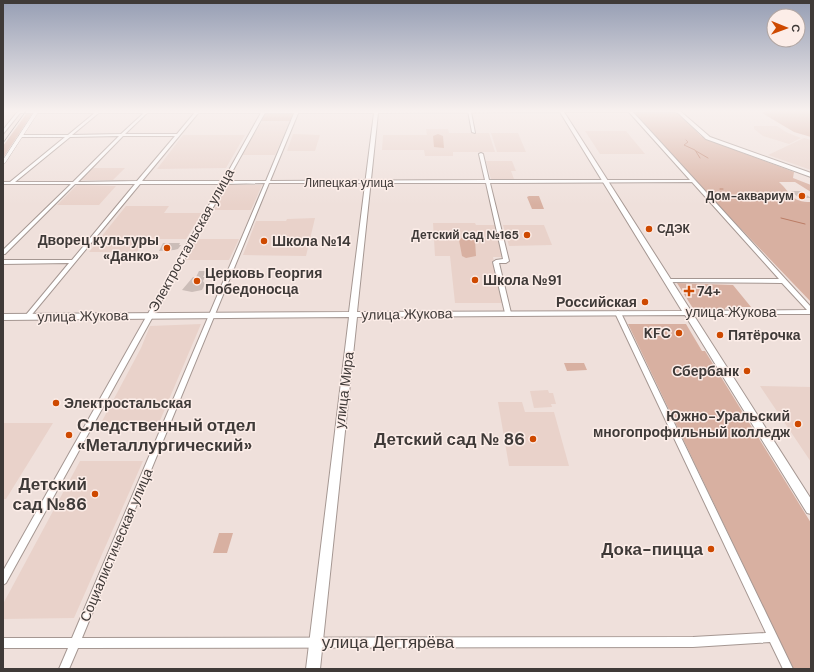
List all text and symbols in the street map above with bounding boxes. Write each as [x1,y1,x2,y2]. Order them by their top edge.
north arrow [766,8,806,48]
text: С [789,24,803,32]
street label: Электростальская улица [144,165,238,315]
street label: Липецкая улица [304,175,394,191]
place label: Дом-аквариум [706,188,794,204]
marker: Дом-аквариум [797,191,807,201]
place label: СДЭК [657,221,691,237]
marker: СДЭК [644,224,654,234]
place label: Детский сад №165 [411,227,519,243]
marker: Детский сад №165 [522,230,532,240]
place label: Дворец культуры «Данко» [38,231,159,265]
place label: Школа №14 [272,232,351,250]
marker: Школа №14 [259,236,269,246]
marker: Дворец культуры «Данко» [162,243,172,253]
place label: Церковь Георгия Победоносца [205,264,322,298]
place label: Школа №91 [483,271,562,289]
marker: Школа №91 [470,275,480,285]
marker: Церковь Георгия Победоносца [192,276,202,286]
place label: 74+ [697,282,721,300]
marker: 74+ [684,286,694,296]
place label: Российская [556,293,637,311]
marker: Российская [640,297,650,307]
street label: улица Жукова [685,303,777,321]
street label: улица Жукова [361,304,453,324]
street label: улица Жукова [37,306,129,326]
place label: KFC [644,324,671,342]
place label: Пятёрочка [728,326,801,344]
marker: KFC [674,328,684,338]
marker: Пятёрочка [715,330,725,340]
street label: улица Мира [330,350,358,429]
place label: Сбербанк [672,362,740,380]
marker: Сбербанк [742,366,752,376]
place label: Электростальская [64,394,192,412]
marker: Электростальская [51,398,61,408]
place label: Южно-Уральский многопрофильный колледж [593,407,791,441]
place label: Следственный отдел «Металлургический» [77,414,256,456]
marker: Южно-Уральский многопрофильный колледж [793,419,803,429]
place label: Детский сад № 86 [374,428,525,450]
marker: Следственный отдел «Металлургический» [64,430,74,440]
marker: Детский сад № 86 [528,434,538,444]
street label: Социалистическая улица [76,465,157,624]
place label: Детский сад №86 [13,473,87,515]
marker: Детский сад №86 [90,489,100,499]
place label: Дока-пицца [601,538,704,560]
marker: Дока-пицца [706,544,716,554]
street label: улица Дегтярёва [322,631,455,653]

